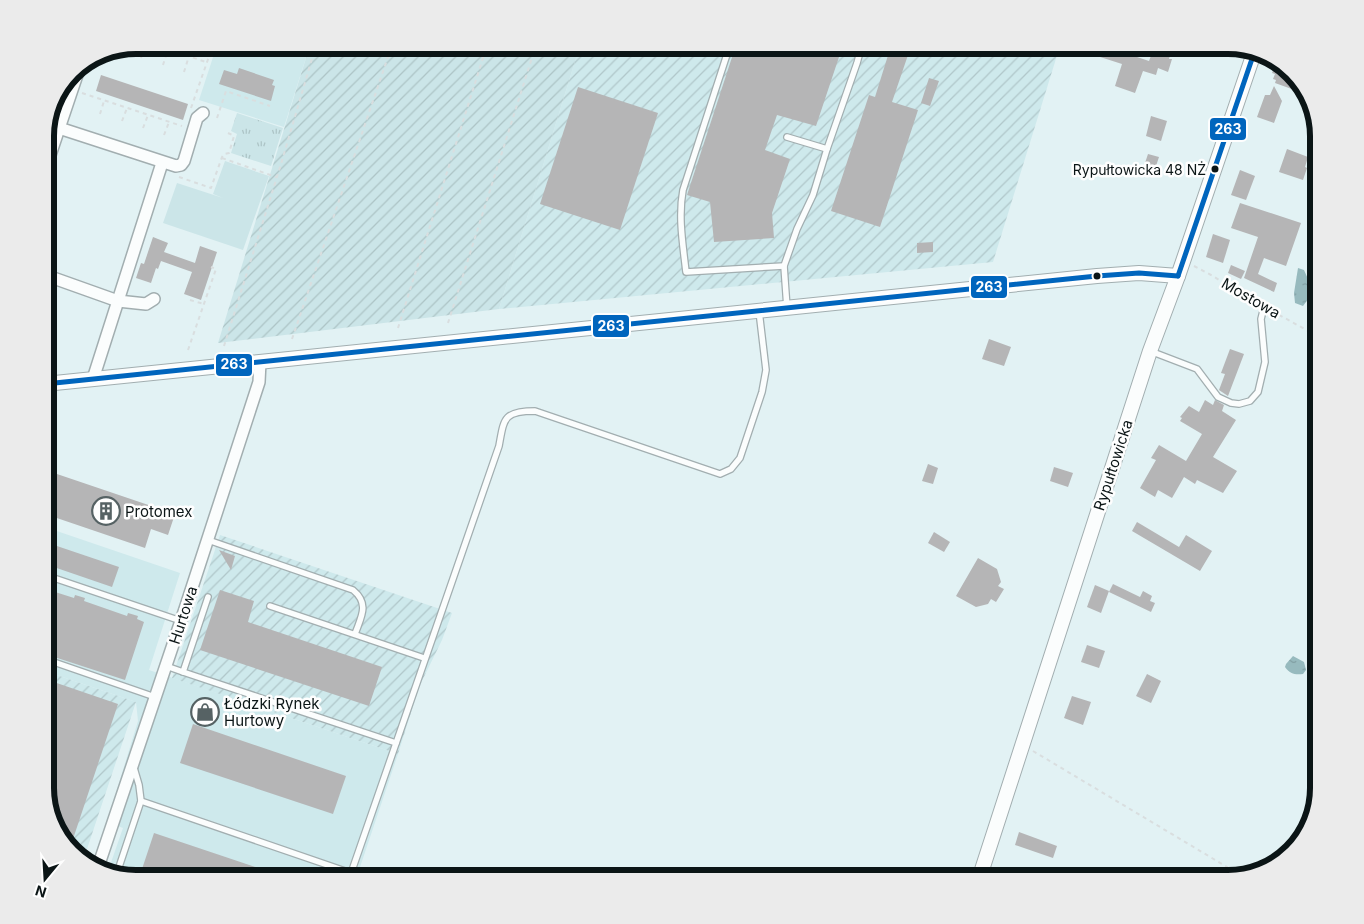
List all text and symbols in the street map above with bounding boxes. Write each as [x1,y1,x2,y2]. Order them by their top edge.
line badge: 263 [1209,117,1247,141]
text: 263 [1215,120,1241,137]
place label: Rypułtowicka 48 NŻ [1073,161,1206,178]
marker: Rypułtowicka 48 NŻ [1210,164,1220,174]
unlabelled marker [1092,271,1102,281]
street label: Mostowa [1218,274,1284,322]
line badge: 263 [970,275,1008,299]
text: 263 [976,278,1002,295]
line badge: 263 [592,314,630,338]
text: 263 [598,317,624,334]
line badge: 263 [215,353,253,377]
text: 263 [221,355,247,372]
street label: Rypułtowicka [1089,417,1137,513]
building icon: Protomex [91,496,121,526]
place label: Protomex [125,502,192,521]
street label: Hurtowa [165,583,201,647]
place label: Łódzki Rynek Hurtowy [224,694,320,730]
shop icon: Łódzki Rynek Hurtowy [190,697,220,727]
north arrow [20,854,70,904]
text: N [33,882,49,902]

